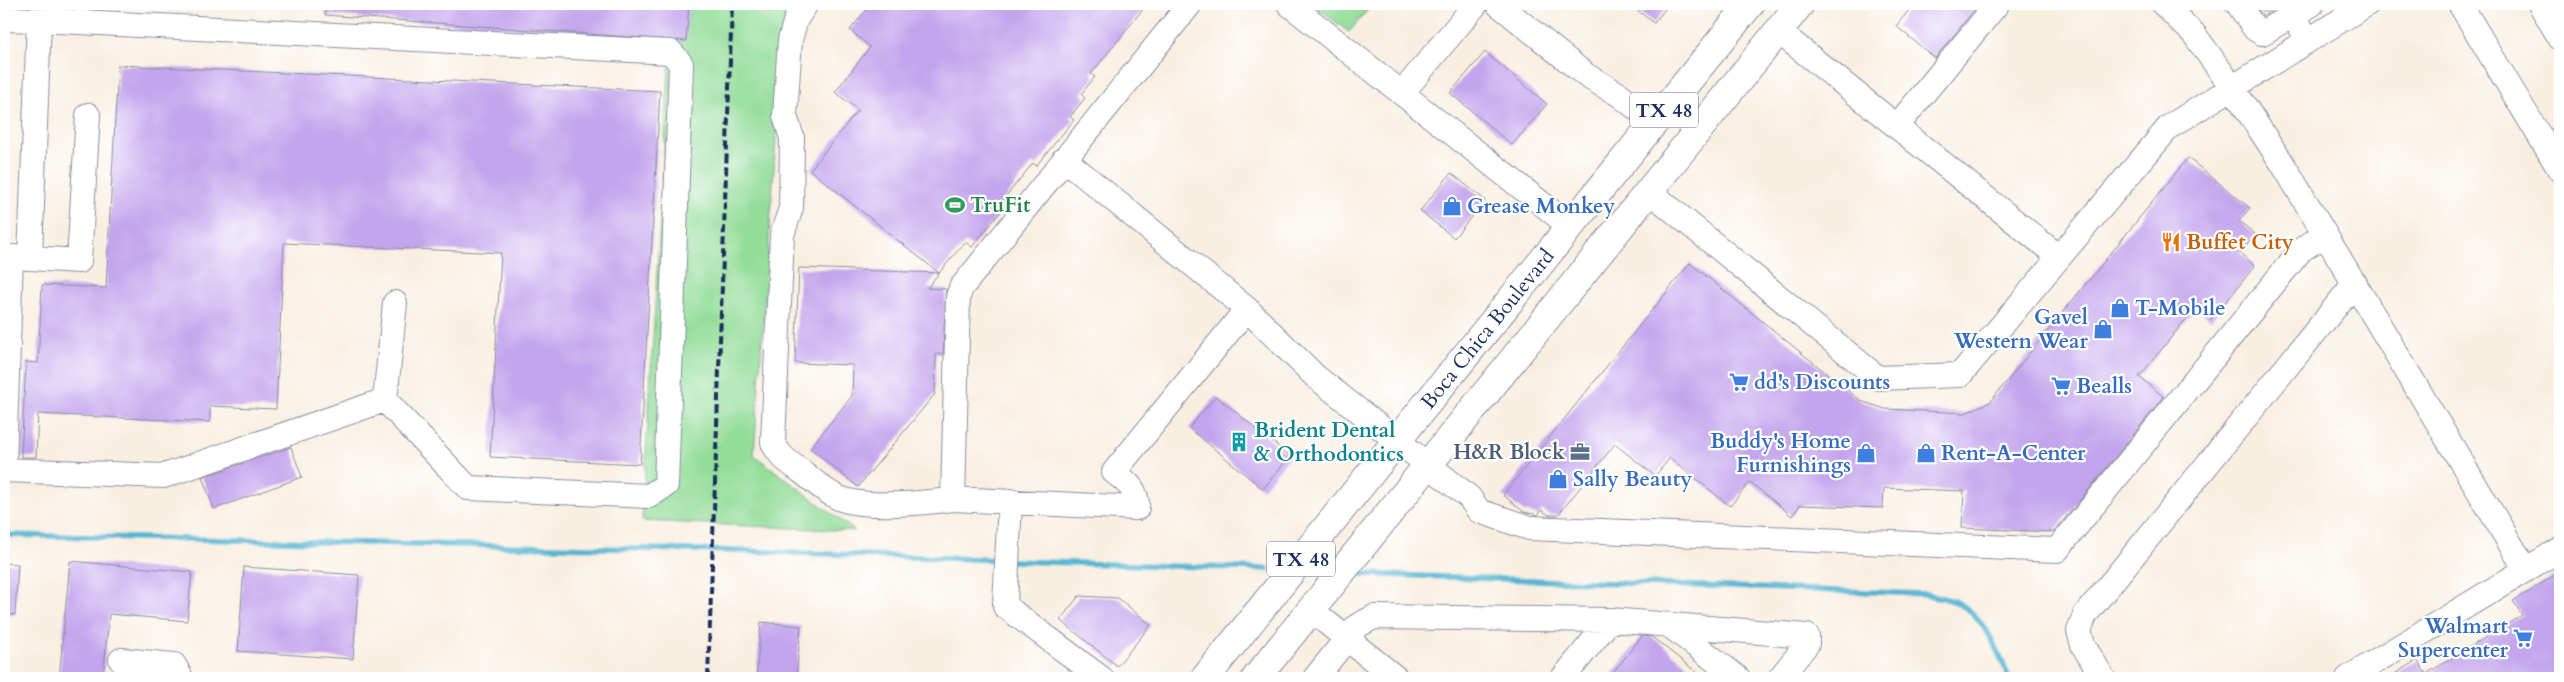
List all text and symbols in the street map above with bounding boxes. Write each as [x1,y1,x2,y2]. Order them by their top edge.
road number: TX 48 [1630,92,1698,128]
place label: TruFit [970,191,1031,220]
place label: Grease Monkey [1467,192,1615,221]
sports icon: TruFit [944,194,966,216]
shop icon: Grease Monkey [1441,195,1463,217]
place label: Buffet City [2186,228,2294,257]
restaurant icon: Buffet City [2160,231,2182,253]
street label: Boca Chica Boulevard [1414,243,1561,415]
place label: T-Mobile [2135,294,2226,323]
shop icon: T-Mobile [2109,297,2131,319]
place label: Gavel Western Wear [1953,303,2089,356]
shop icon: Gavel Western Wear [2092,318,2114,340]
place label: dd's Discounts [1754,368,1890,397]
supermarket icon: dd's Discounts [1728,371,1750,393]
place label: Bealls [2076,372,2132,401]
supermarket icon: Bealls [2050,375,2072,397]
place label: Brident Dental & Orthodontics [1254,416,1404,469]
place label: Buddy's Home Furnishings [1710,427,1851,480]
building icon: Brident Dental & Orthodontics [1228,431,1250,453]
place label: H&R Block [1453,438,1565,467]
place label: Rent-A-Center [1941,439,2086,468]
office icon: H&R Block [1569,441,1591,463]
shop icon: Buddy's Home Furnishings [1855,442,1877,464]
shop icon: Rent-A-Center [1915,442,1937,464]
place label: Sally Beauty [1573,465,1692,494]
shop icon: Sally Beauty [1547,468,1569,490]
road number: TX 48 [1267,542,1335,576]
place label: Walmart Supercenter [2398,612,2509,665]
supermarket icon: Walmart Supercenter [2512,627,2534,649]

